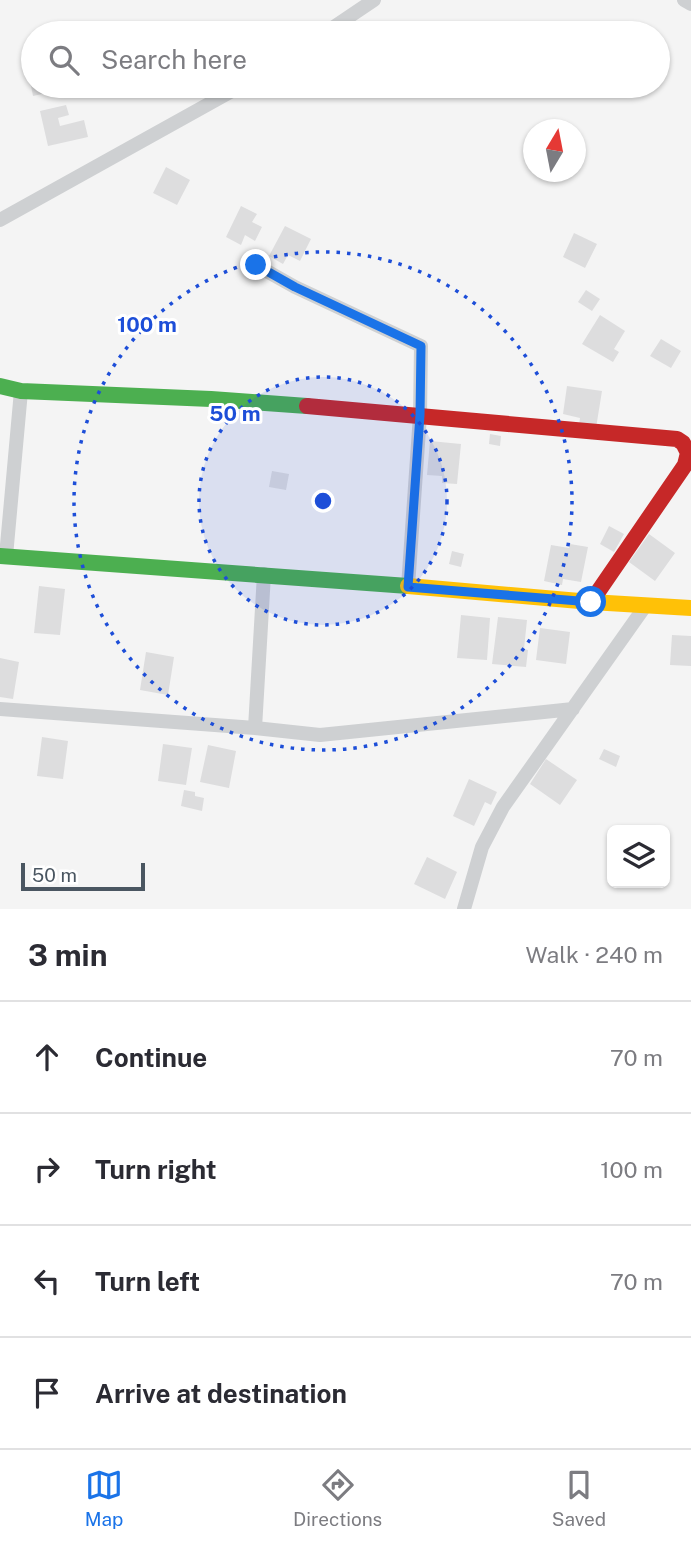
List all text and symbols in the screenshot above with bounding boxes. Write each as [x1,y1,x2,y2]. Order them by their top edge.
search box [21,21,670,98]
icon: search [45,41,83,79]
text: Search here [101,44,247,75]
north arrow [523,119,586,182]
route end [240,249,271,280]
text: 100 m [117,312,177,337]
text: 50 m [209,401,261,426]
centre of rings [311,489,335,513]
route start [575,586,606,617]
map controls [607,825,670,888]
button: layers [607,825,670,888]
scale bar [21,860,145,892]
text: 50 m [32,864,77,886]
text: 3 min [28,937,107,973]
text: Walk · 240 m [526,941,663,968]
icon: ahead [28,1038,66,1076]
text: Continue [95,1042,207,1073]
text: 70 m [610,1044,663,1071]
icon: right [28,1150,66,1188]
text: Turn right [95,1154,217,1185]
text: 100 m [600,1156,663,1183]
icon: left [28,1262,66,1300]
text: Turn left [95,1266,200,1297]
text: 70 m [610,1268,663,1295]
icon: arrive [28,1374,66,1412]
text: Arrive at destination [95,1378,347,1409]
tab: Map [85,1466,123,1530]
tab: Directions [293,1466,382,1530]
tab: Saved [552,1466,606,1530]

